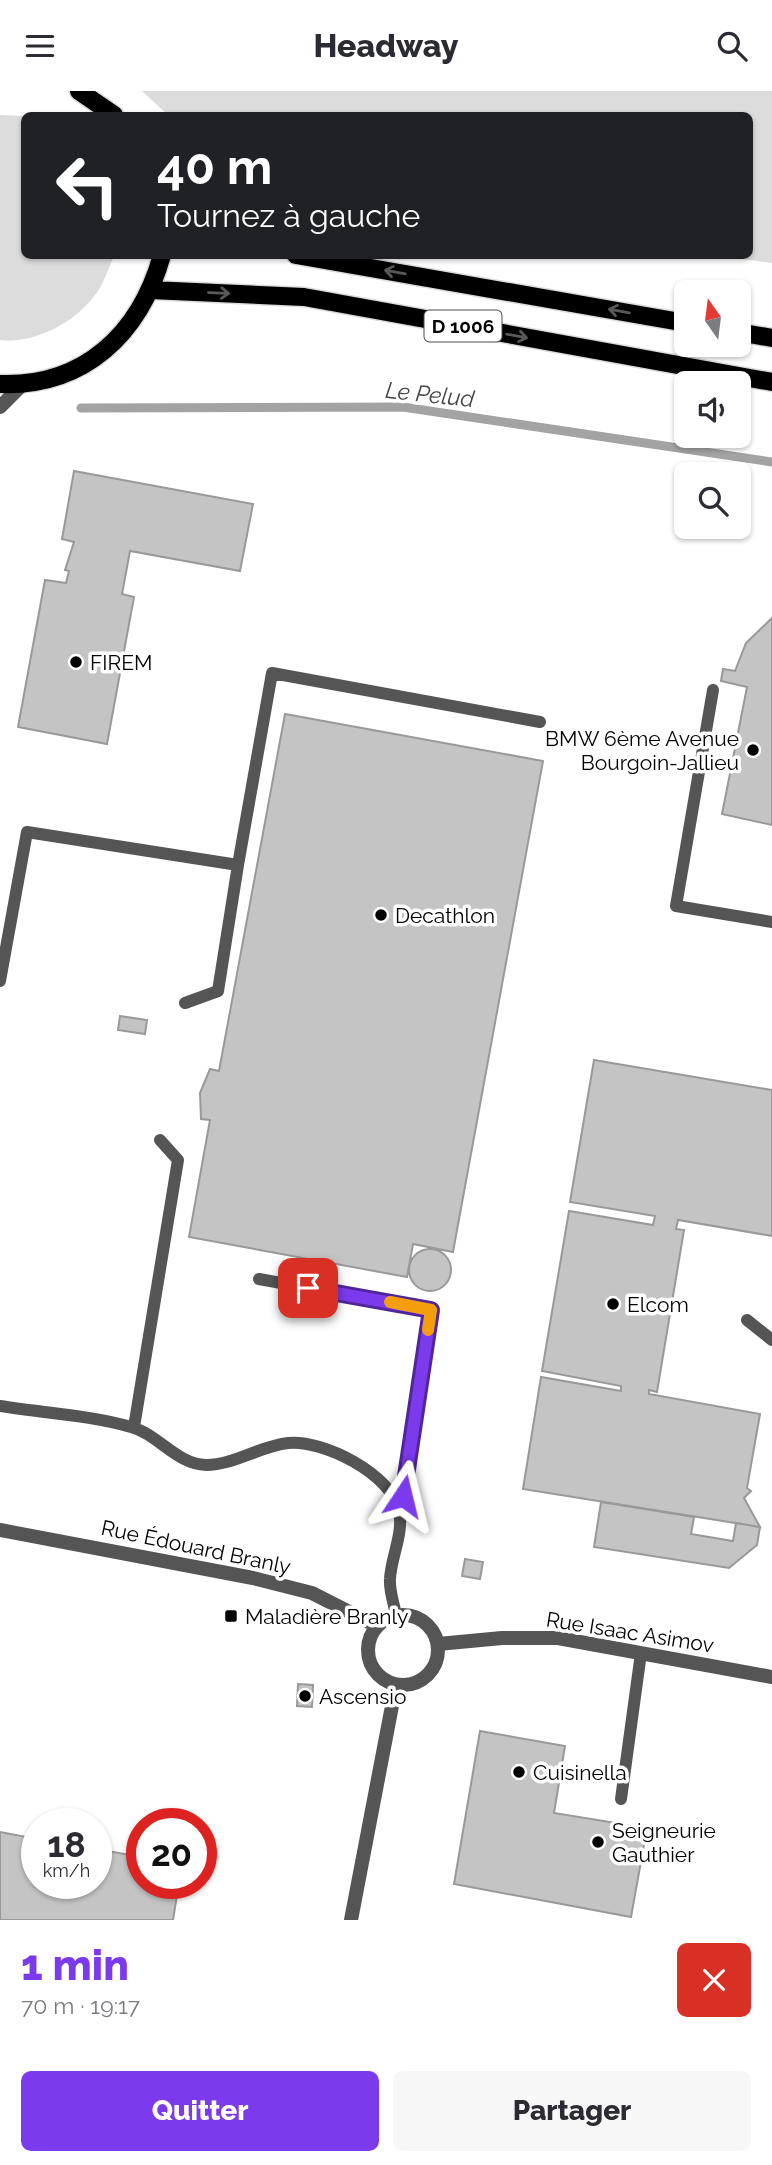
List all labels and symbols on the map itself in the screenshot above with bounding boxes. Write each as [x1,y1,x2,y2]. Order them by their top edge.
one-way arrow [384,265,406,279]
north arrow [674,280,751,357]
one-way arrow [208,287,231,300]
one-way arrow [608,304,631,317]
road number: D 1006 [424,310,502,341]
one-way arrow [505,329,528,343]
water label: Le Pelud [384,376,477,412]
place label: FIREM [90,650,153,675]
marker: FIREM [68,654,84,670]
place label: BMW 6ème Avenue Bourgoin-Jallieu [545,726,739,775]
marker: BMW 6ème Avenue Bourgoin-Jallieu [745,742,761,758]
place label: Decathlon [395,903,495,928]
marker: Decathlon [373,907,389,923]
pin [278,1258,338,1318]
place label: Elcom [627,1292,689,1317]
marker: Elcom [605,1296,621,1312]
position arrow [366,1459,440,1533]
street label: Rue Édouard Branly [99,1515,293,1579]
place label: Maladière Branly [245,1604,408,1629]
street label: Rue Isaac Asimov [544,1606,716,1658]
marker: Maladière Branly [223,1608,239,1624]
place label: Ascensio [319,1684,406,1709]
marker: Ascensio [297,1688,313,1704]
place label: Cuisinella [533,1760,627,1785]
marker: Cuisinella [511,1764,527,1780]
speed limit sign: 20 [126,1808,217,1899]
place label: Seigneurie Gauthier [612,1818,716,1867]
marker: Seigneurie Gauthier [590,1834,606,1850]

